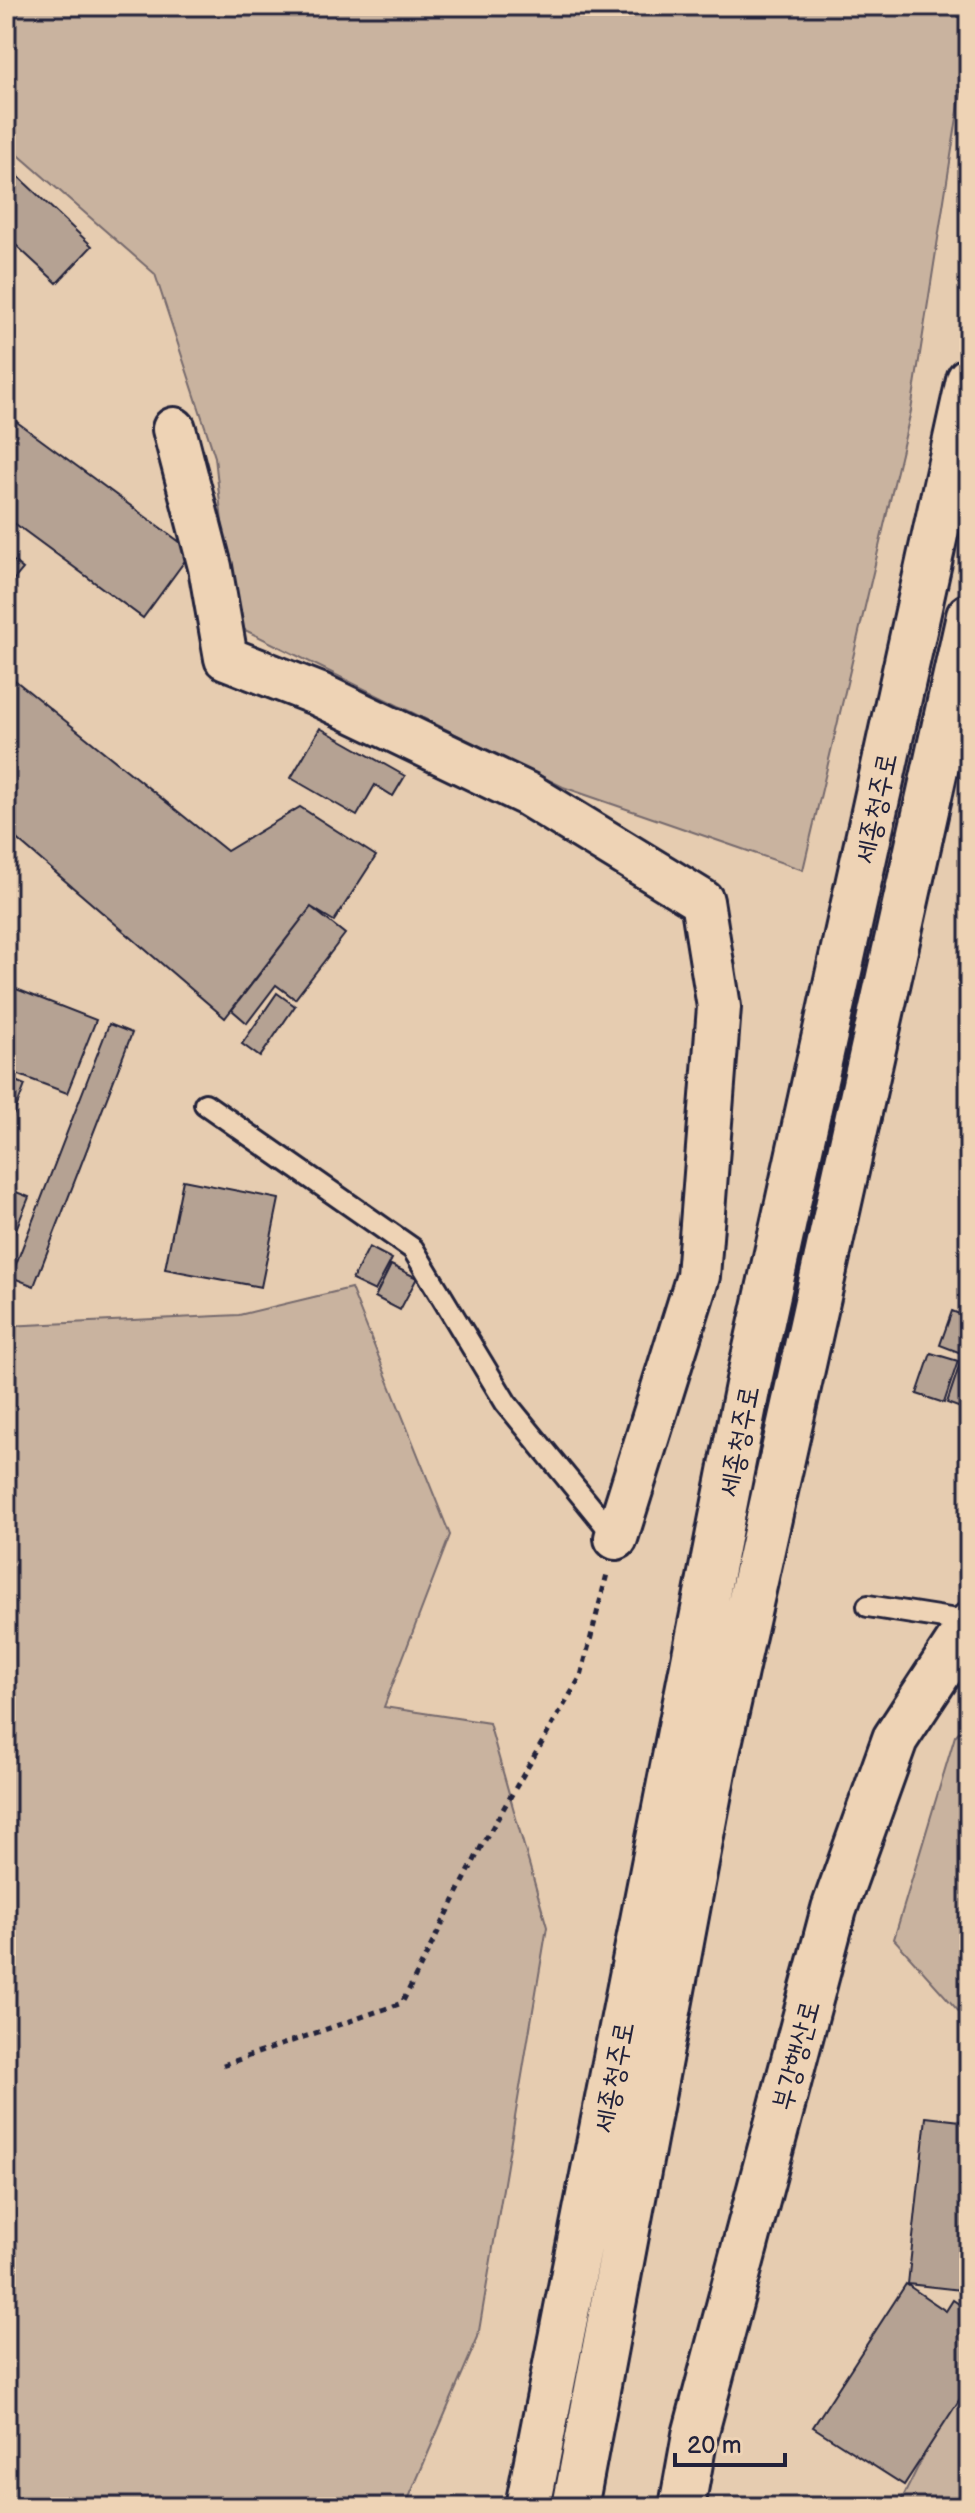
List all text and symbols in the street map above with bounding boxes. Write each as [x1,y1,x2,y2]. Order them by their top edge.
street label: 세종청주로 [849,750,904,867]
street label: 세종청주로 [713,1383,766,1500]
street label: 부강행산로 [766,1997,827,2114]
street label: 세종청주로 [588,2019,641,2136]
scale bar [675,2417,785,2467]
text: 20 m [687,2431,742,2460]

